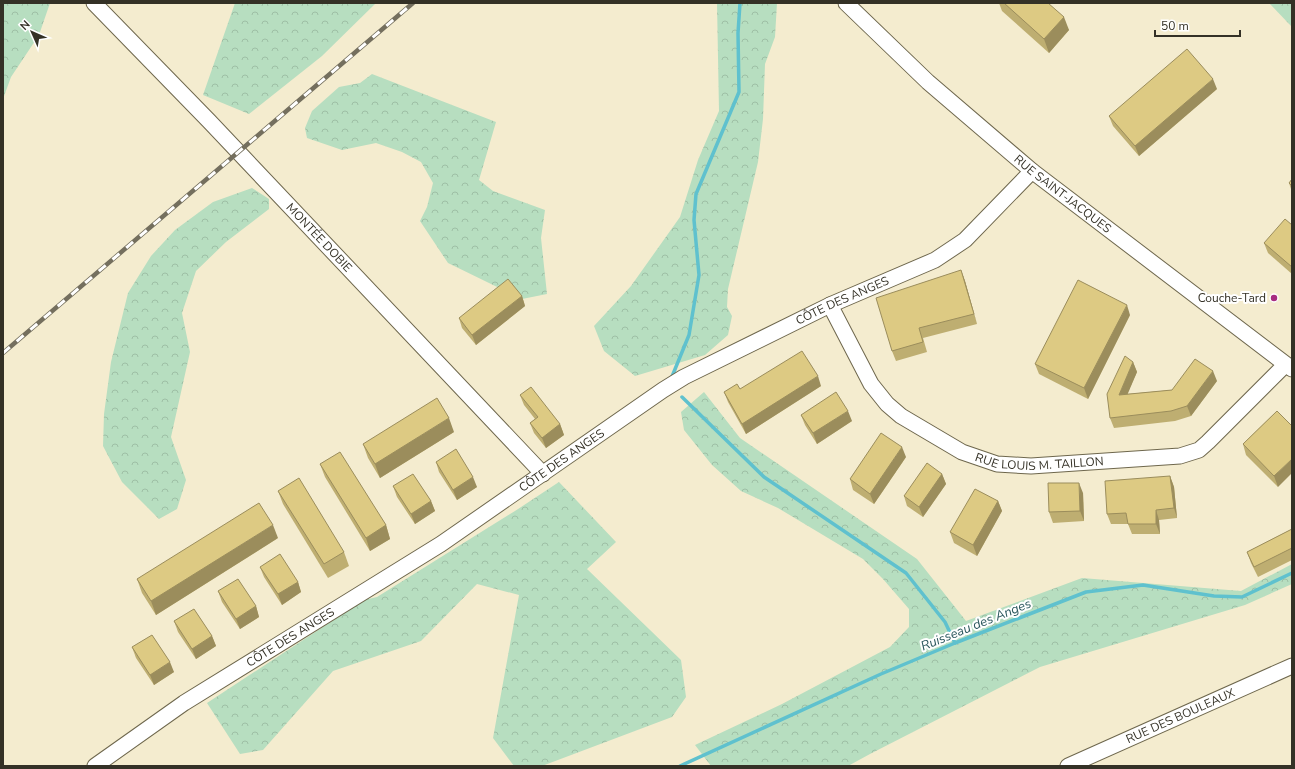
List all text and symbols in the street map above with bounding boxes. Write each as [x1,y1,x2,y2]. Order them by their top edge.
north arrow [12,12,52,52]
scale bar [1155,12,1240,38]
text: N [17,17,33,33]
text: 50 m [1161,18,1189,34]
street label: RUE SAINT-JACQUES [1011,151,1115,237]
street label: MONTÉE DOBIE [283,200,356,275]
street label: CÔTE DES ANGES [793,273,891,329]
place label: Couche-Tard [1198,290,1266,306]
marker: Couche-Tard [1269,293,1279,303]
street label: CÔTE DES ANGES [516,425,608,496]
street label: RUE LOUIS M. TAILLON [973,449,1104,474]
water label: Ruisseau des Anges [918,595,1034,655]
street label: CÔTE DES ANGES [243,604,337,671]
street label: RUE DES BOULEAUX [1123,684,1238,747]

